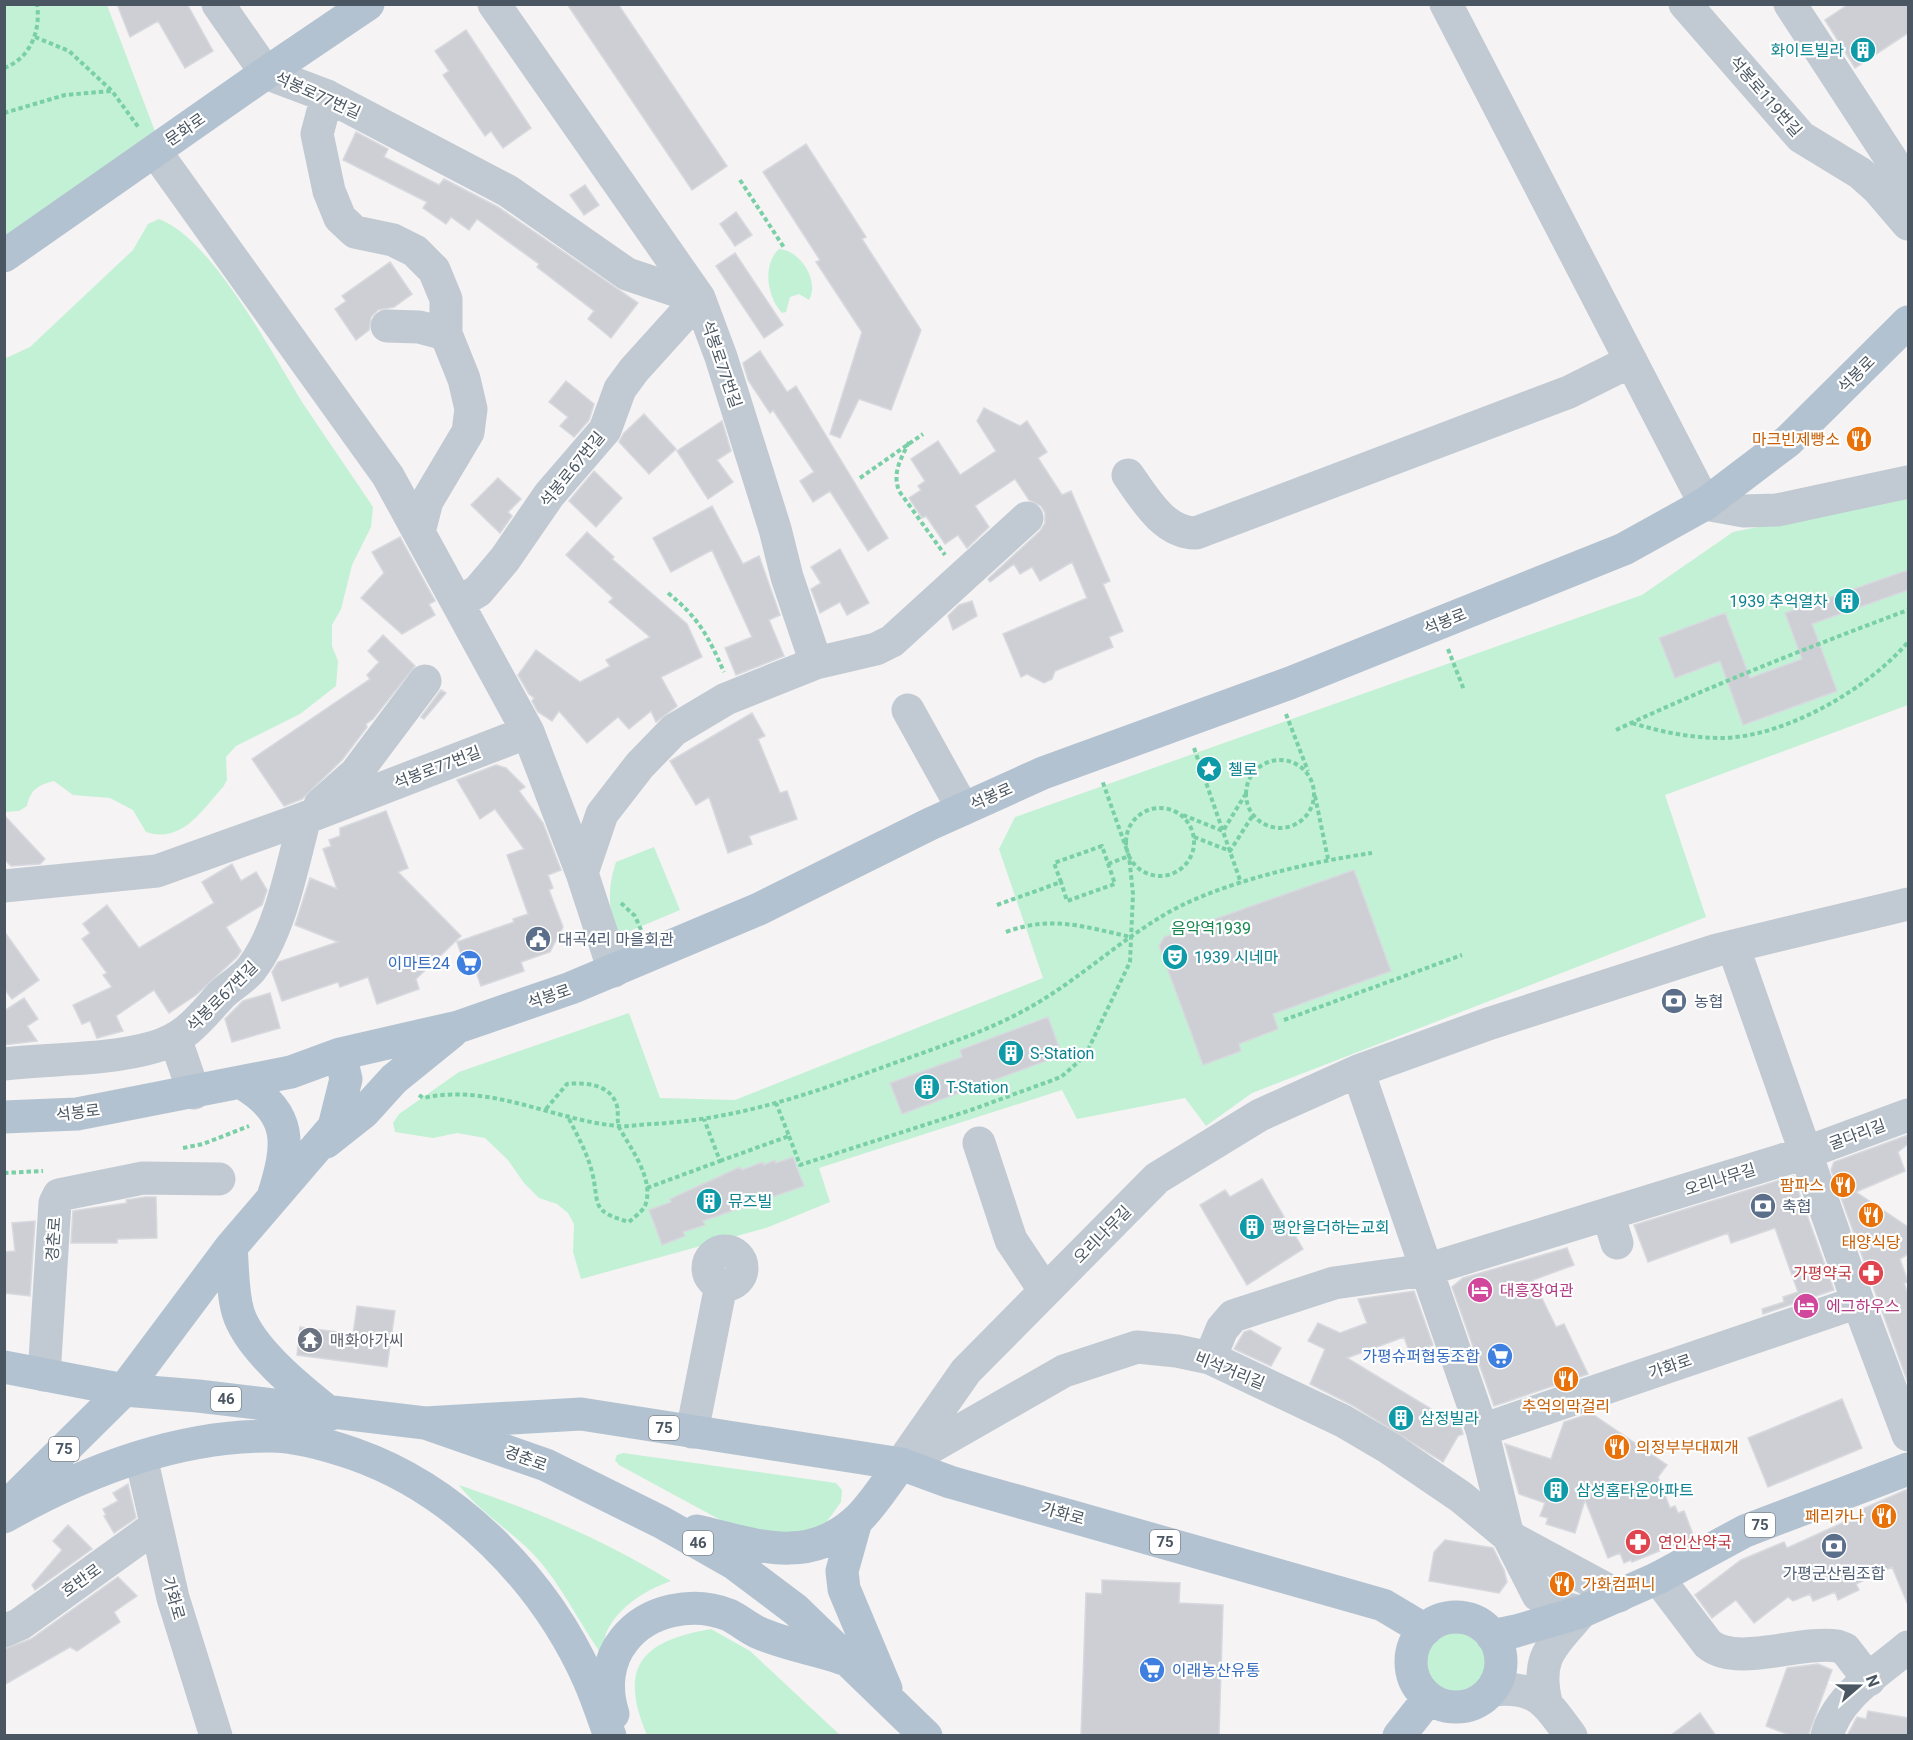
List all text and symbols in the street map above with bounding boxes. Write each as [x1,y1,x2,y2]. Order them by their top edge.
building icon: 화이트빌라 [1848,35,1878,65]
place label: 화이트빌라 [1770,41,1844,60]
street label: 석봉로119번길 [1725,52,1806,141]
street label: 석봉로77번길 [272,68,363,123]
street label: 문화로 [162,109,209,150]
street label: 석봉로77번길 [698,318,745,411]
street label: 석봉로 [1834,352,1879,397]
restaurant icon: 마크빈제빵소 [1844,424,1874,454]
street label: 석봉로67번길 [536,428,609,511]
place label: 마크빈제빵소 [1752,430,1840,449]
building icon: 1939 추억열차 [1832,586,1862,616]
place label: 1939 추억열차 [1729,592,1828,611]
street label: 석봉로 [1421,604,1469,639]
street label: 석봉로77번길 [391,742,483,793]
place icon: 첼로 [1194,754,1224,784]
place label: 첼로 [1228,760,1258,779]
street label: 석봉로 [967,779,1015,814]
park label: 음악역1939 [1171,919,1251,938]
public building icon: 대곡4리 마을회관 [523,924,553,954]
place label: 대곡4리 마을회관 [558,930,674,949]
theatre icon: 1939 시네마 [1160,942,1190,972]
supermarket icon: 이마트24 [454,948,484,978]
place label: 1939 시네마 [1194,948,1278,967]
place label: 이마트24 [388,954,450,973]
street label: 석봉로67번길 [183,957,261,1035]
street label: 석봉로 [525,980,573,1013]
bank icon: 농협 [1659,986,1689,1016]
place label: 농협 [1694,992,1723,1011]
building icon: S-Station [996,1038,1026,1068]
place label: S-Station [1030,1044,1094,1063]
building icon: T-Station [912,1072,942,1102]
place label: T-Station [946,1078,1009,1097]
street label: 석봉로 [55,1100,101,1125]
street label: 굴다리길 [1826,1115,1888,1153]
street label: 오리나무길 [1682,1160,1758,1199]
restaurant icon: 팜파스 [1828,1170,1858,1200]
place label: 팜파스 [1780,1176,1824,1195]
building icon: 뮤즈빌 [694,1186,724,1216]
bank icon: 축협 [1748,1191,1778,1221]
place label: 뮤즈빌 [728,1192,772,1211]
place label: 축협 [1782,1197,1811,1216]
restaurant icon: 태양식당 [1856,1200,1886,1230]
street label: 오리나무길 [1070,1202,1135,1267]
building icon: 평안을더하는교회 [1237,1212,1267,1242]
street label: 경춘로 [42,1216,65,1262]
place label: 평안을더하는교회 [1272,1218,1390,1237]
place label: 태양식당 [1842,1233,1901,1252]
pharmacy icon: 가평약국 [1856,1258,1886,1288]
place label: 가평약국 [1793,1264,1852,1283]
hotel icon: 대흥장여관 [1465,1275,1495,1305]
place label: 대흥장여관 [1500,1281,1574,1300]
hotel icon: 에그하우스 [1791,1291,1821,1321]
place label: 에그하우스 [1826,1297,1900,1316]
temple icon: 매화아가씨 [295,1325,325,1355]
place label: 매화아가씨 [330,1331,404,1350]
supermarket icon: 가평슈퍼협동조합 [1485,1341,1515,1371]
place label: 가평슈퍼협동조합 [1362,1347,1480,1366]
street label: 비석거리길 [1192,1348,1267,1393]
street label: 가화로 [1646,1350,1694,1383]
restaurant icon: 추억의막걸리 [1551,1364,1581,1394]
road number: 46 [211,1387,241,1411]
place label: 추억의막걸리 [1522,1397,1610,1416]
building icon: 삼정빌라 [1386,1403,1416,1433]
place label: 삼정빌라 [1420,1409,1479,1428]
road number: 75 [649,1416,679,1440]
restaurant icon: 의정부부대찌개 [1602,1432,1632,1462]
road number: 75 [49,1437,79,1461]
place label: 의정부부대찌개 [1636,1438,1739,1457]
street label: 경춘로 [502,1442,550,1475]
building icon: 삼성홈타운아파트 [1541,1475,1571,1505]
place label: 삼성홈타운아파트 [1576,1481,1694,1500]
street label: 가화로 [1039,1498,1087,1529]
restaurant icon: 페리카나 [1869,1501,1899,1531]
place label: 페리카나 [1805,1507,1864,1526]
road number: 75 [1745,1513,1775,1537]
pharmacy icon: 연인산약국 [1623,1527,1653,1557]
road number: 75 [1150,1530,1180,1554]
road number: 46 [683,1531,713,1555]
bank icon: 가평군산림조합 [1819,1531,1849,1561]
place label: 연인산약국 [1658,1533,1732,1552]
street label: 호반로 [58,1560,105,1601]
place label: 가평군산림조합 [1782,1564,1886,1583]
restaurant icon: 가화컴퍼니 [1547,1569,1577,1599]
street label: 가화로 [158,1574,189,1622]
place label: 가화컴퍼니 [1582,1575,1656,1594]
supermarket icon: 이래농산유통 [1137,1655,1167,1685]
north arrow [1829,1656,1889,1716]
place label: 이래농산유통 [1172,1661,1260,1680]
text: N [1862,1672,1883,1690]

